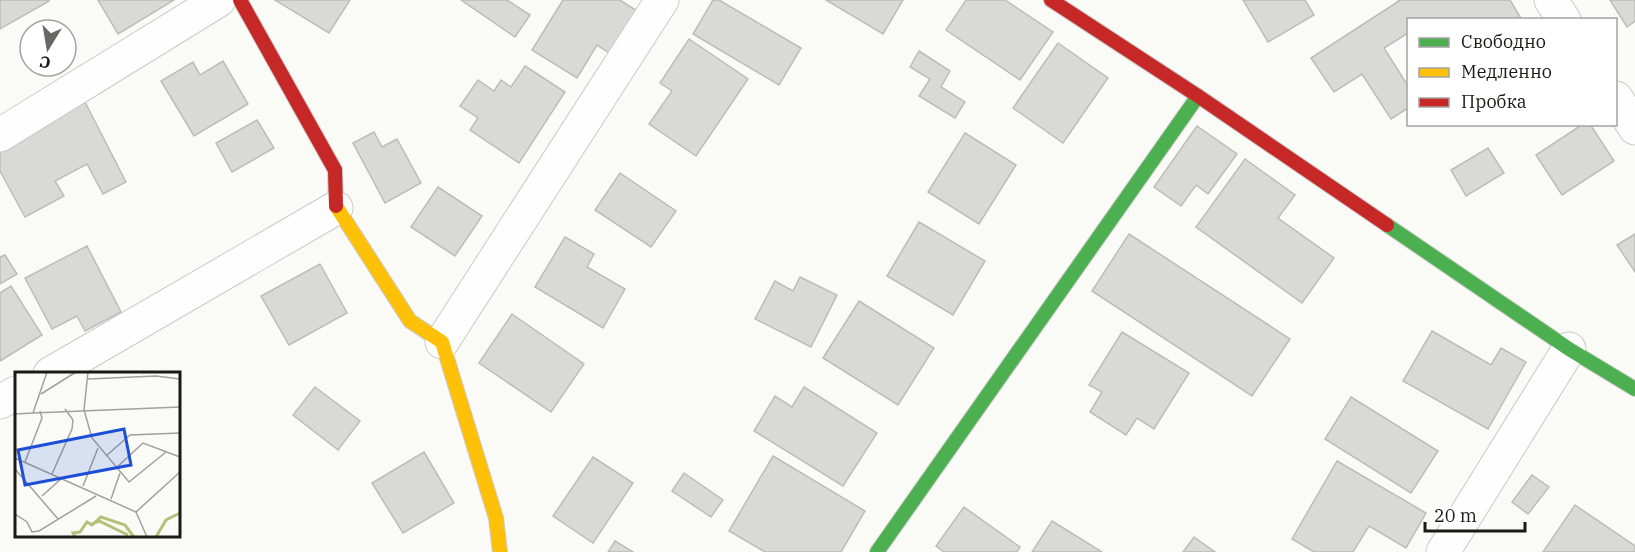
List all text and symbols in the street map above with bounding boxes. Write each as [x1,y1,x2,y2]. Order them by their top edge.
north arrow [18,18,78,78]
legend [1407,18,1617,126]
text: Свободно [1461,30,1546,53]
text: С [38,52,52,74]
text: Медленно [1461,60,1552,83]
text: Пробка [1461,90,1527,113]
inset map [15,372,180,537]
scale bar [1425,495,1526,533]
text: 20 m [1434,504,1477,527]

